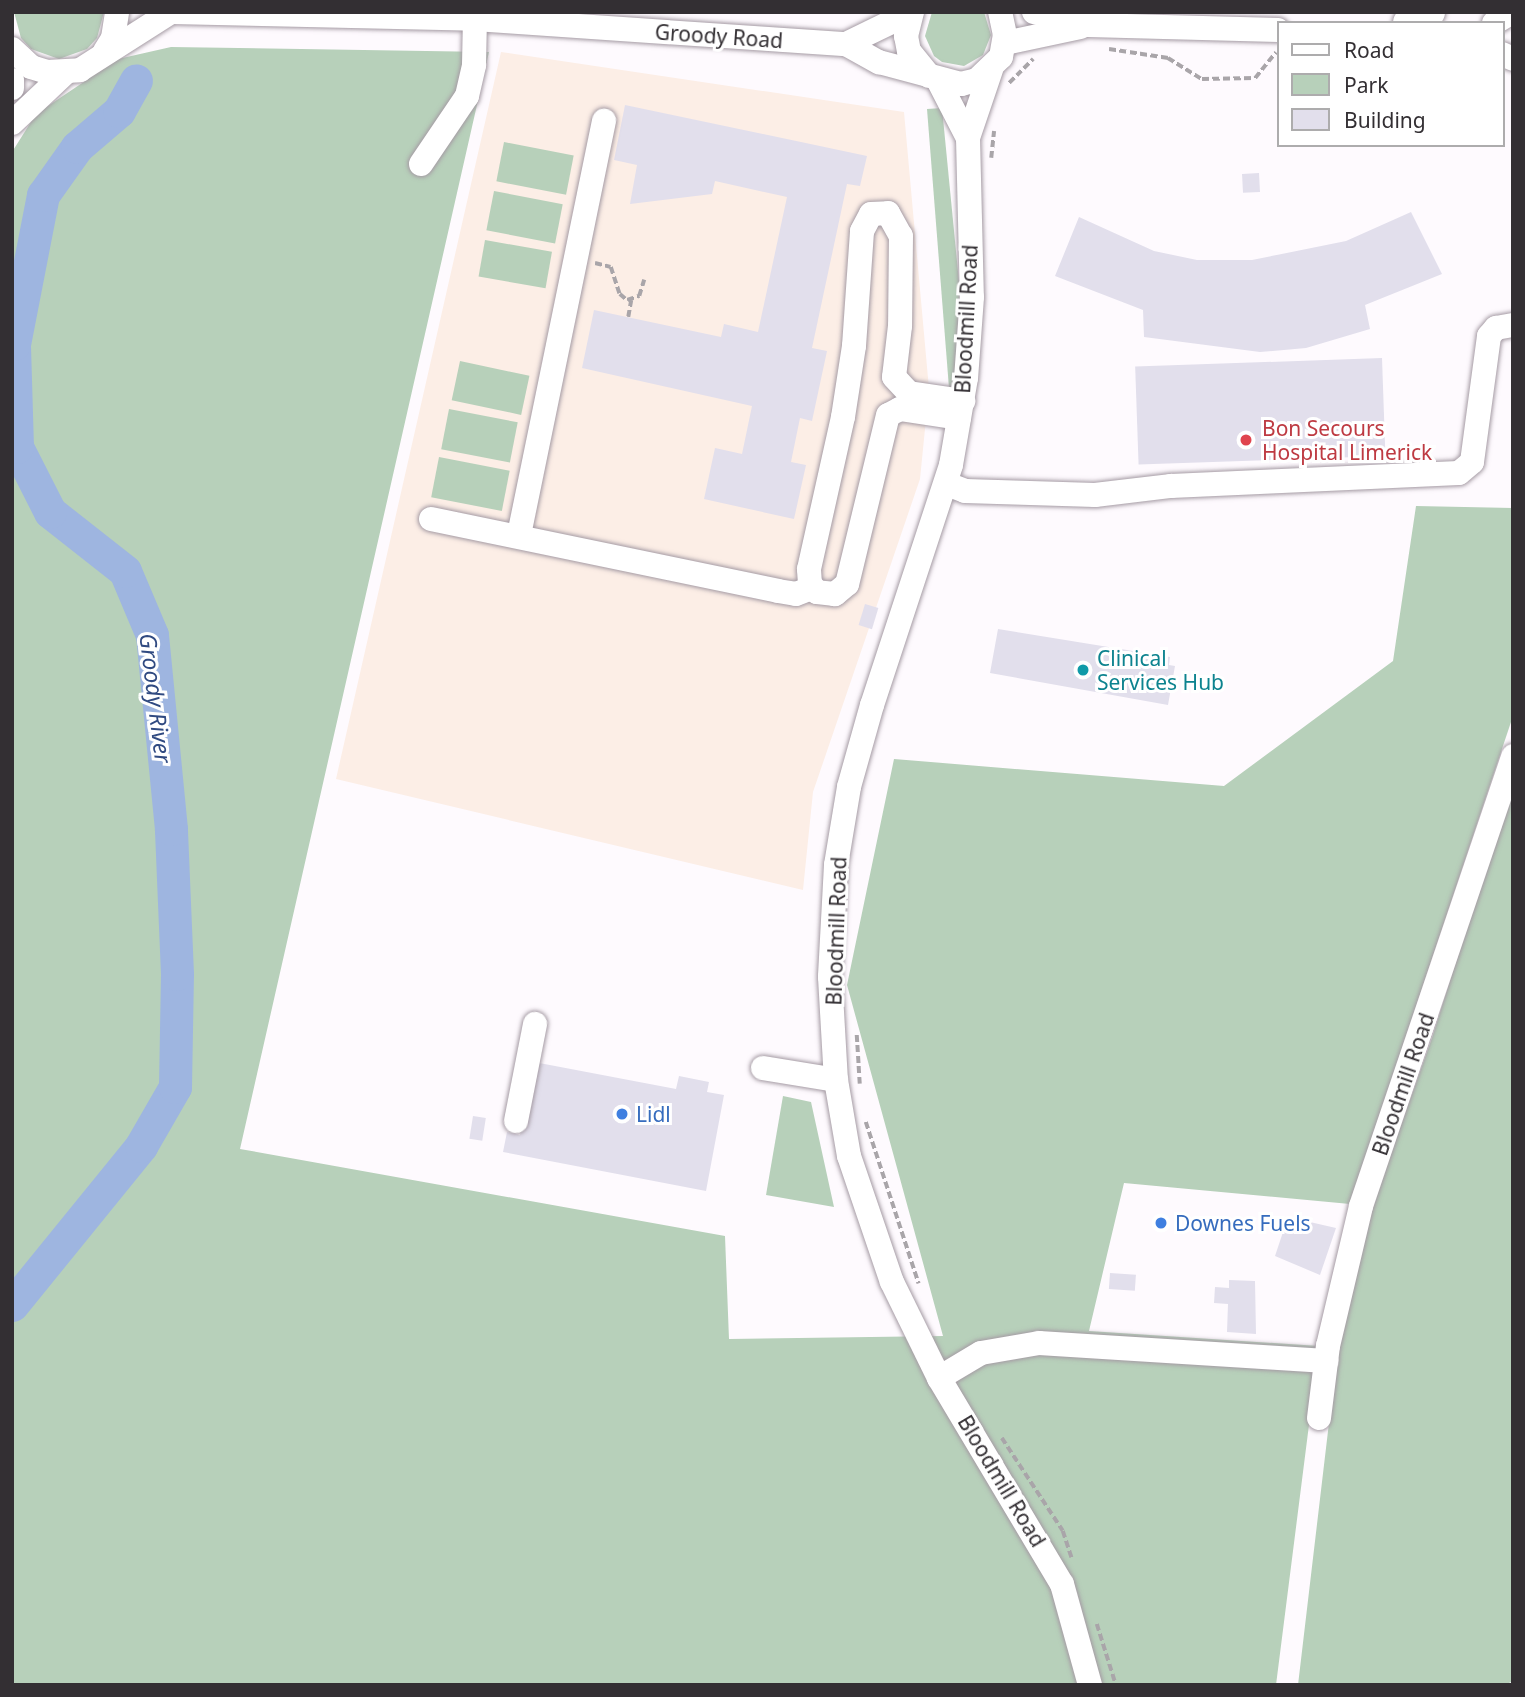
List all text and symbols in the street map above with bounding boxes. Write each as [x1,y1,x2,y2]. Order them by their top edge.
street label: Groody Road [654,19,784,53]
legend [1276,21,1504,147]
text: Road [1344,36,1394,64]
text: Park [1344,71,1388,99]
text: Building [1344,106,1426,134]
street label: Bloodmill Road [950,244,982,394]
place label: Bon Secours Hospital Limerick [1262,415,1432,465]
marker: Bon Secours Hospital Limerick [1236,430,1256,450]
water label: Groody River [134,631,178,765]
place label: Clinical Services Hub [1097,645,1224,695]
marker: Clinical Services Hub [1075,662,1091,678]
street label: Bloodmill Road [821,856,851,1006]
street label: Bloodmill Road [1367,1009,1439,1159]
place label: Lidl [636,1101,671,1127]
marker: Lidl [614,1106,630,1122]
place label: Downes Fuels [1175,1210,1311,1236]
marker: Downes Fuels [1153,1215,1169,1231]
street label: Bloodmill Road [953,1411,1051,1551]

